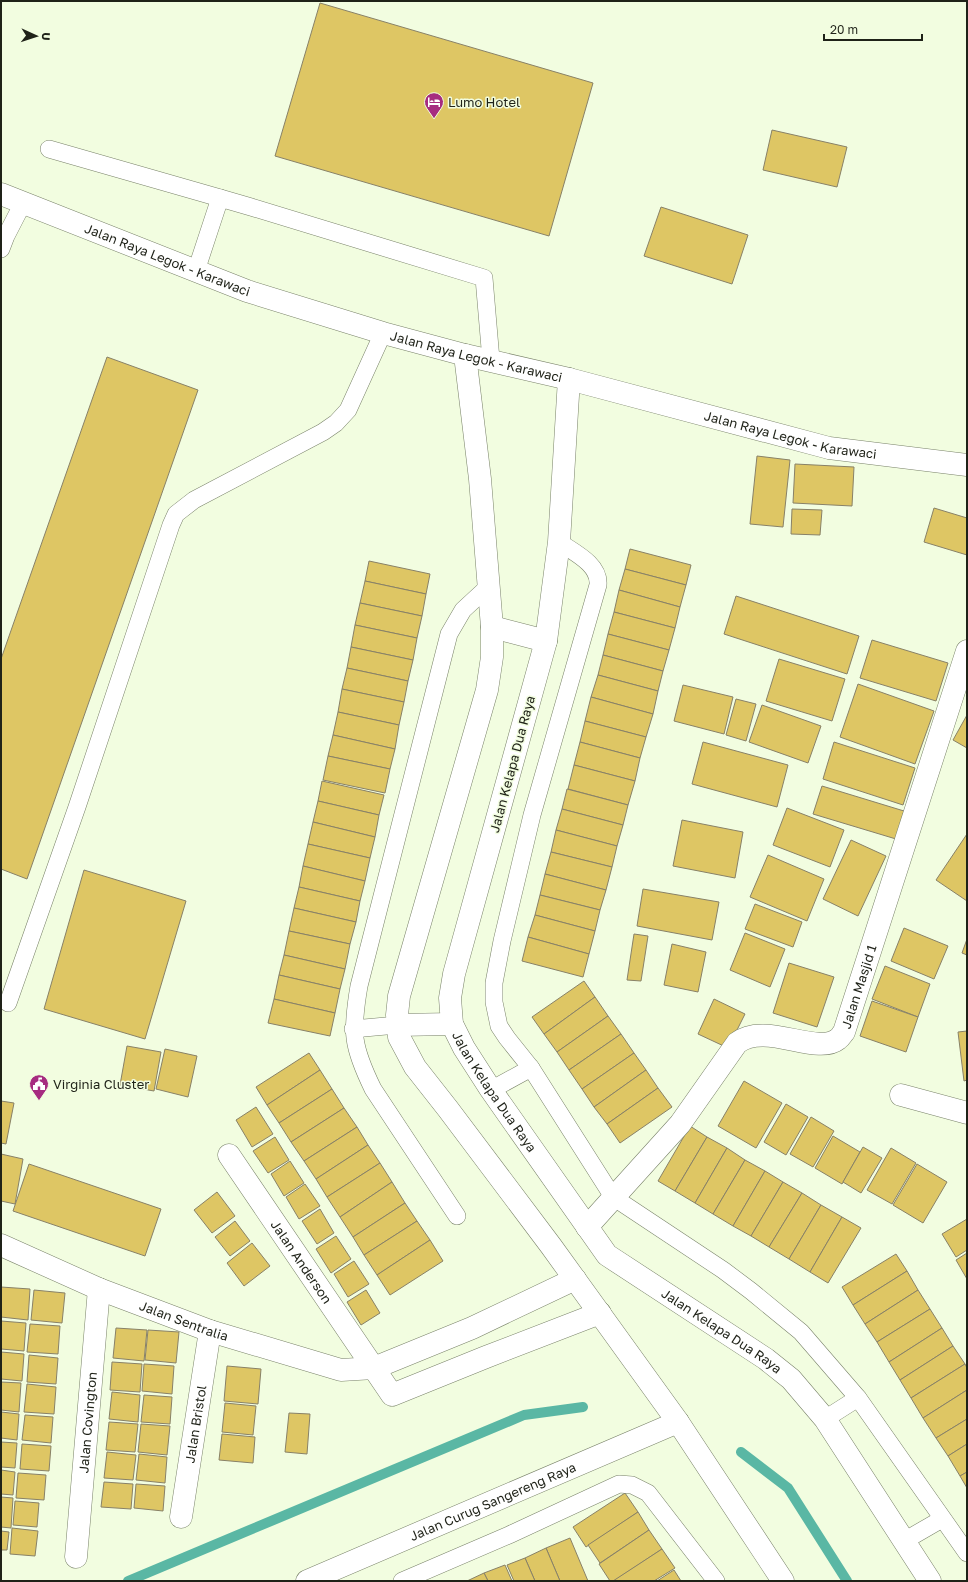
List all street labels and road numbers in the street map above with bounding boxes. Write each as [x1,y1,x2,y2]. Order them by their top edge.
street label: Jalan Raya Legok - Karawaci [82,220,252,300]
street label: Jalan Raya Legok - Karawaci [389,327,564,385]
street label: Jalan Raya Legok - Karawaci [702,407,878,462]
street label: Jalan Kelapa Dua Raya [486,694,538,834]
street label: Jalan Masjid 1 [838,943,880,1031]
street label: Jalan Kelapa Dua Raya [449,1029,540,1155]
street label: Jalan Anderson [267,1217,335,1306]
street label: Jalan Kelapa Dua Raya [659,1285,785,1377]
street label: Jalan Sentralia [137,1297,230,1344]
street label: Jalan Covington [75,1371,100,1474]
street label: Jalan Bristol [182,1384,209,1464]
street label: Jalan Curug Sangereng Raya [407,1459,578,1544]

